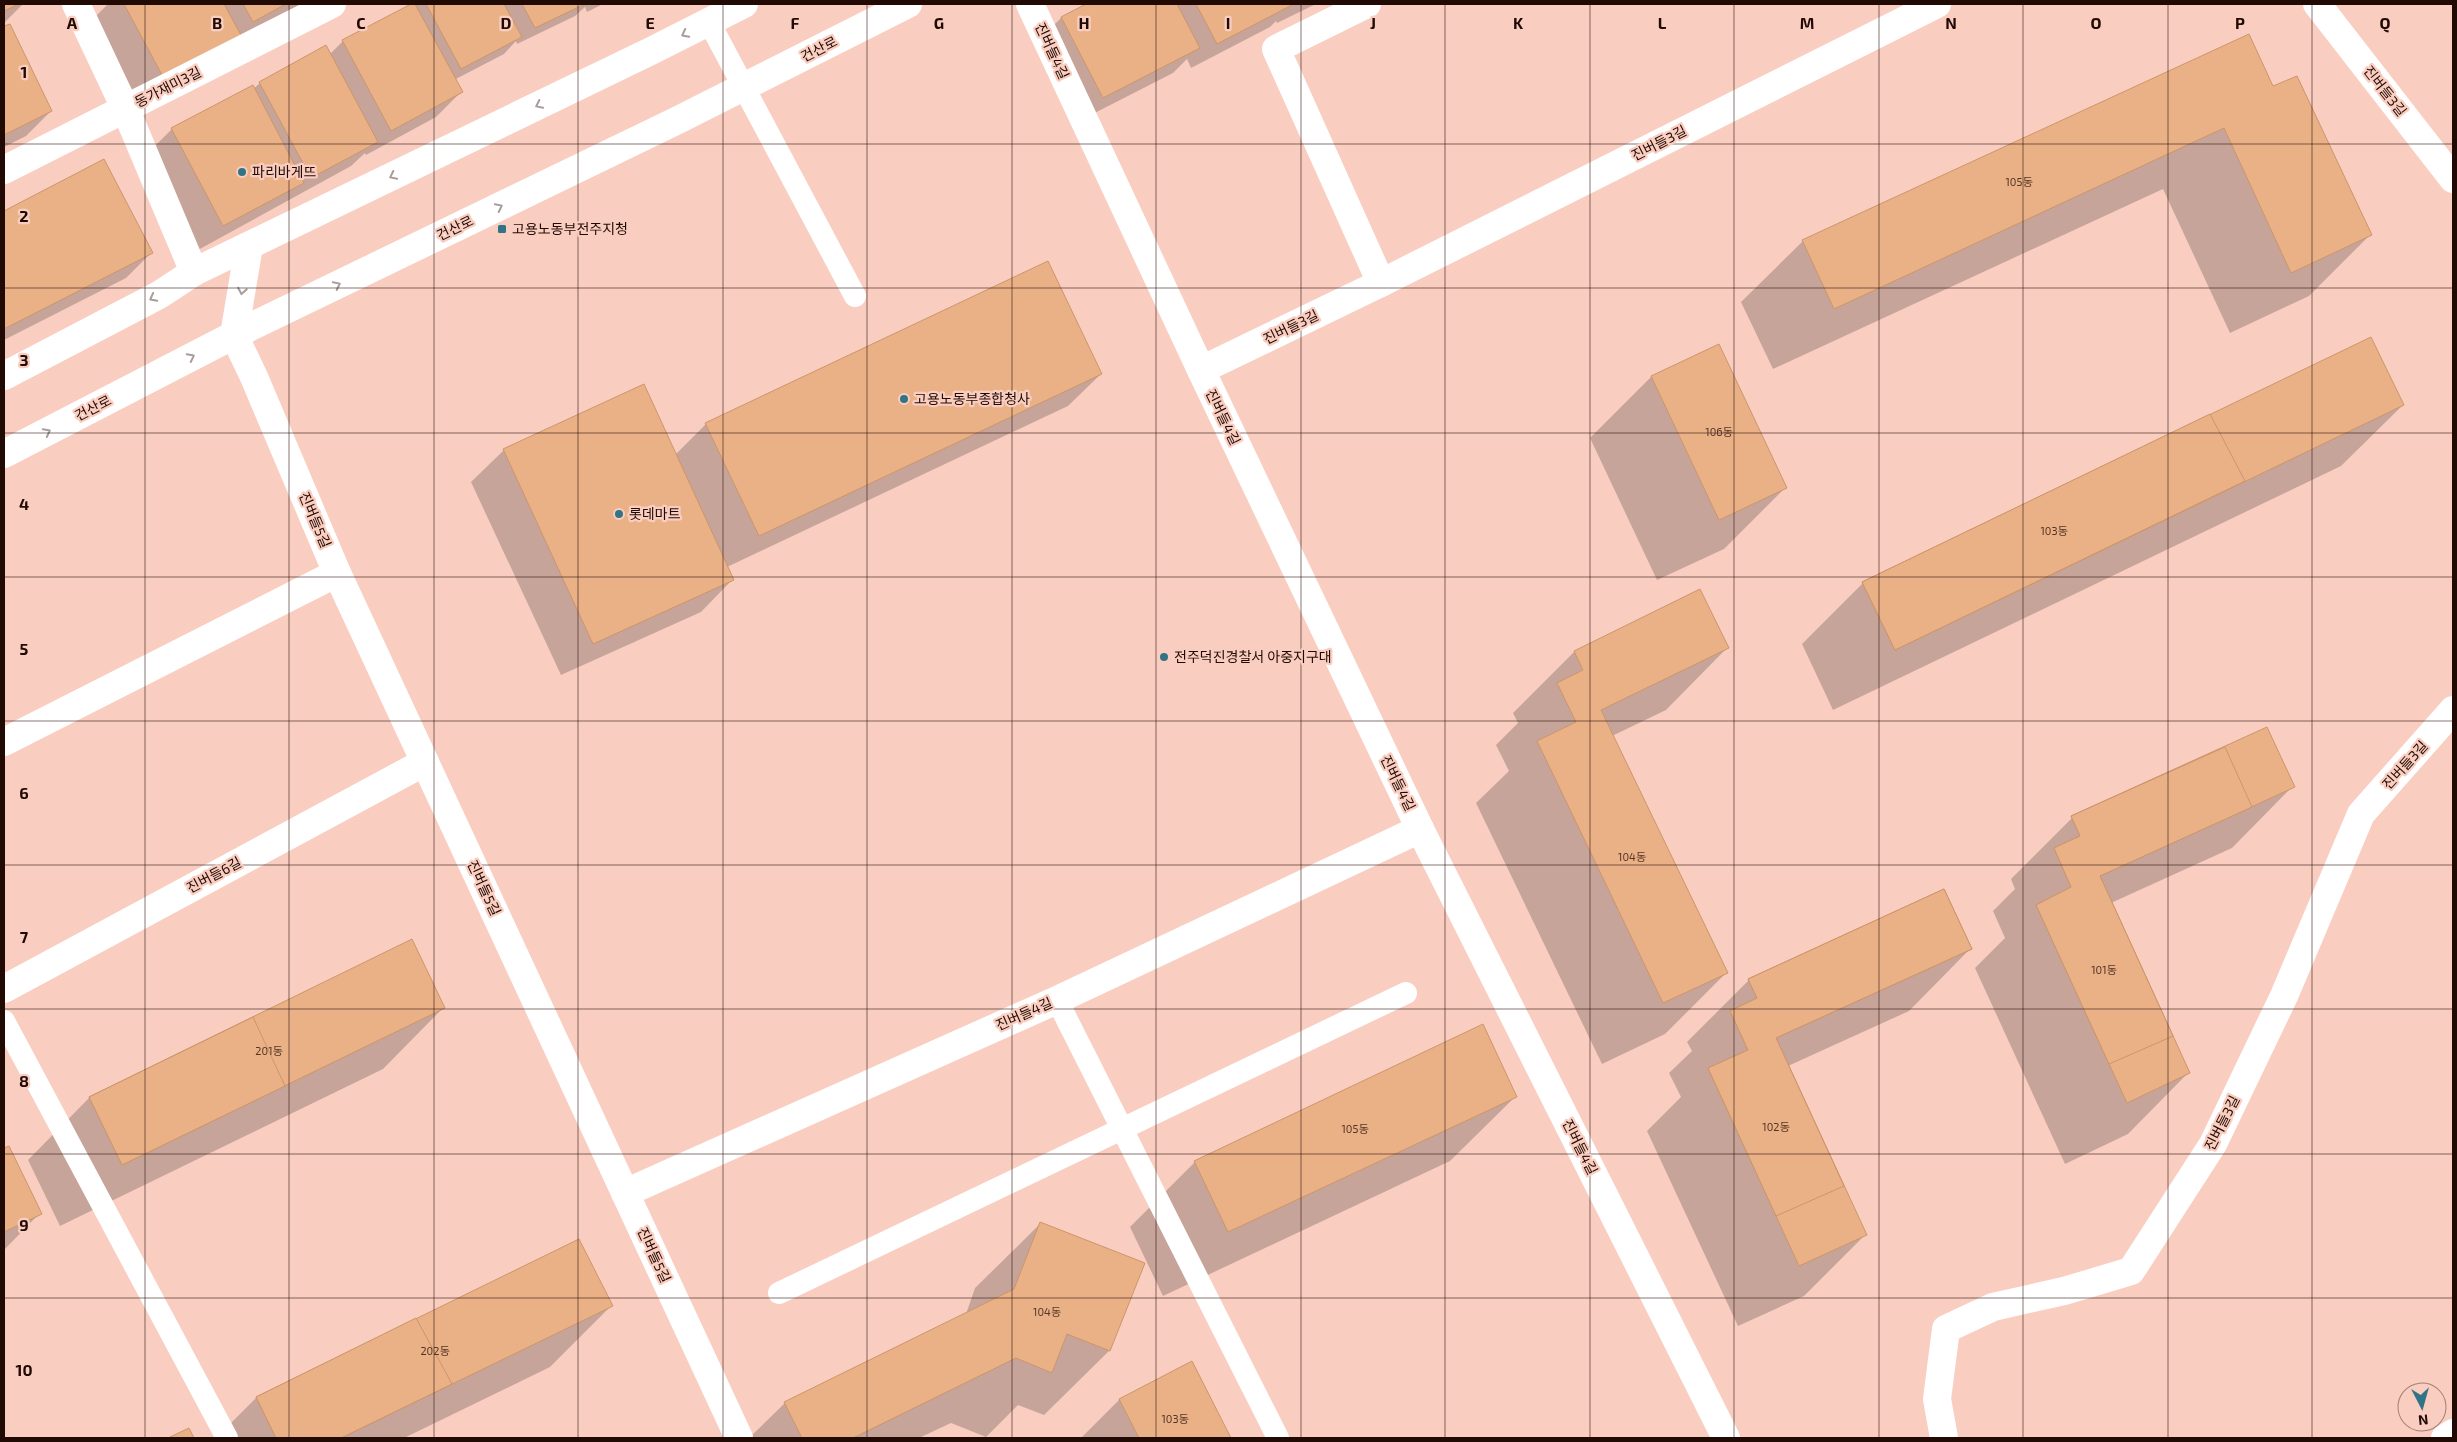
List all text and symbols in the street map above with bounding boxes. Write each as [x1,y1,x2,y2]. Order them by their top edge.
text: A [67,13,78,32]
text: B [212,13,222,32]
text: C [356,13,366,32]
text: D [501,13,512,32]
text: E [645,13,655,32]
text: F [791,13,800,32]
text: G [934,13,944,32]
text: H [1078,13,1090,32]
text: I [1226,13,1230,32]
text: J [1370,13,1376,32]
text: K [1513,13,1524,32]
text: L [1658,13,1667,32]
text: M [1800,13,1814,32]
text: N [1945,13,1957,32]
text: O [2090,13,2102,32]
text: P [2235,13,2245,32]
text: Q [2379,13,2391,33]
street label: 진버들4길 [1032,20,1073,82]
one-way arrow [681,28,690,38]
street label: 건산로 [798,32,840,65]
text: 1 [21,62,27,81]
street label: 진버들3길 [2360,62,2410,119]
street label: 동가재미3길 [132,63,204,111]
one-way arrow [535,99,544,110]
street label: 진버들3길 [1628,122,1689,164]
place label: 파리바게뜨 [252,163,317,180]
marker: 파리바게뜨 [236,166,248,178]
one-way arrow [389,170,398,181]
house number: 105동 [2005,175,2033,188]
one-way arrow [494,203,503,213]
text: 2 [19,206,29,225]
street label: 건산로 [434,211,476,244]
place label: 고용노동부전주지청 [512,220,628,237]
marker: 고용노동부전주지청 [496,223,508,235]
one-way arrow [332,281,341,291]
one-way arrow [237,286,247,295]
one-way arrow [150,292,159,302]
street label: 진버들3길 [1260,306,1321,347]
text: 3 [19,350,29,369]
one-way arrow [186,353,195,363]
street label: 진버들4길 [1203,386,1244,448]
place label: 고용노동부종합청사 [914,390,1030,407]
street label: 건산로 [72,391,114,424]
marker: 고용노동부종합청사 [898,393,910,405]
house number: 106동 [1705,425,1733,438]
one-way arrow [42,428,51,438]
street label: 진버들5길 [296,489,335,550]
text: 4 [19,494,29,513]
place label: 롯데마트 [629,505,681,522]
marker: 롯데마트 [613,508,625,520]
house number: 103동 [2040,524,2068,537]
text: 5 [20,639,29,658]
place label: 전주덕진경찰서 아중지구대 [1174,648,1332,665]
marker: 전주덕진경찰서 아중지구대 [1158,651,1170,663]
street label: 진버들3길 [2378,737,2431,792]
street label: 진버들4길 [1378,752,1419,814]
text: 6 [19,783,29,802]
house number: 104동 [1618,850,1646,863]
street label: 진버들6길 [183,853,244,896]
street label: 진버들5길 [464,857,505,918]
text: 7 [20,927,29,946]
house number: 101동 [2091,963,2117,976]
street label: 진버들4길 [993,994,1055,1034]
house number: 201동 [255,1044,283,1057]
text: 8 [19,1071,29,1090]
street label: 진버들3길 [2201,1092,2243,1153]
street label: 진버들4길 [1559,1116,1602,1177]
house number: 102동 [1762,1120,1790,1133]
house number: 105동 [1341,1122,1369,1135]
text: 9 [19,1215,29,1234]
street label: 진버들5길 [634,1224,675,1285]
house number: 104동 [1033,1305,1061,1318]
house number: 202동 [420,1344,450,1357]
text: 10 [15,1360,33,1379]
north arrow [2397,1382,2447,1432]
text: N [2417,1411,2429,1429]
house number: 103동 [1161,1412,1189,1425]

